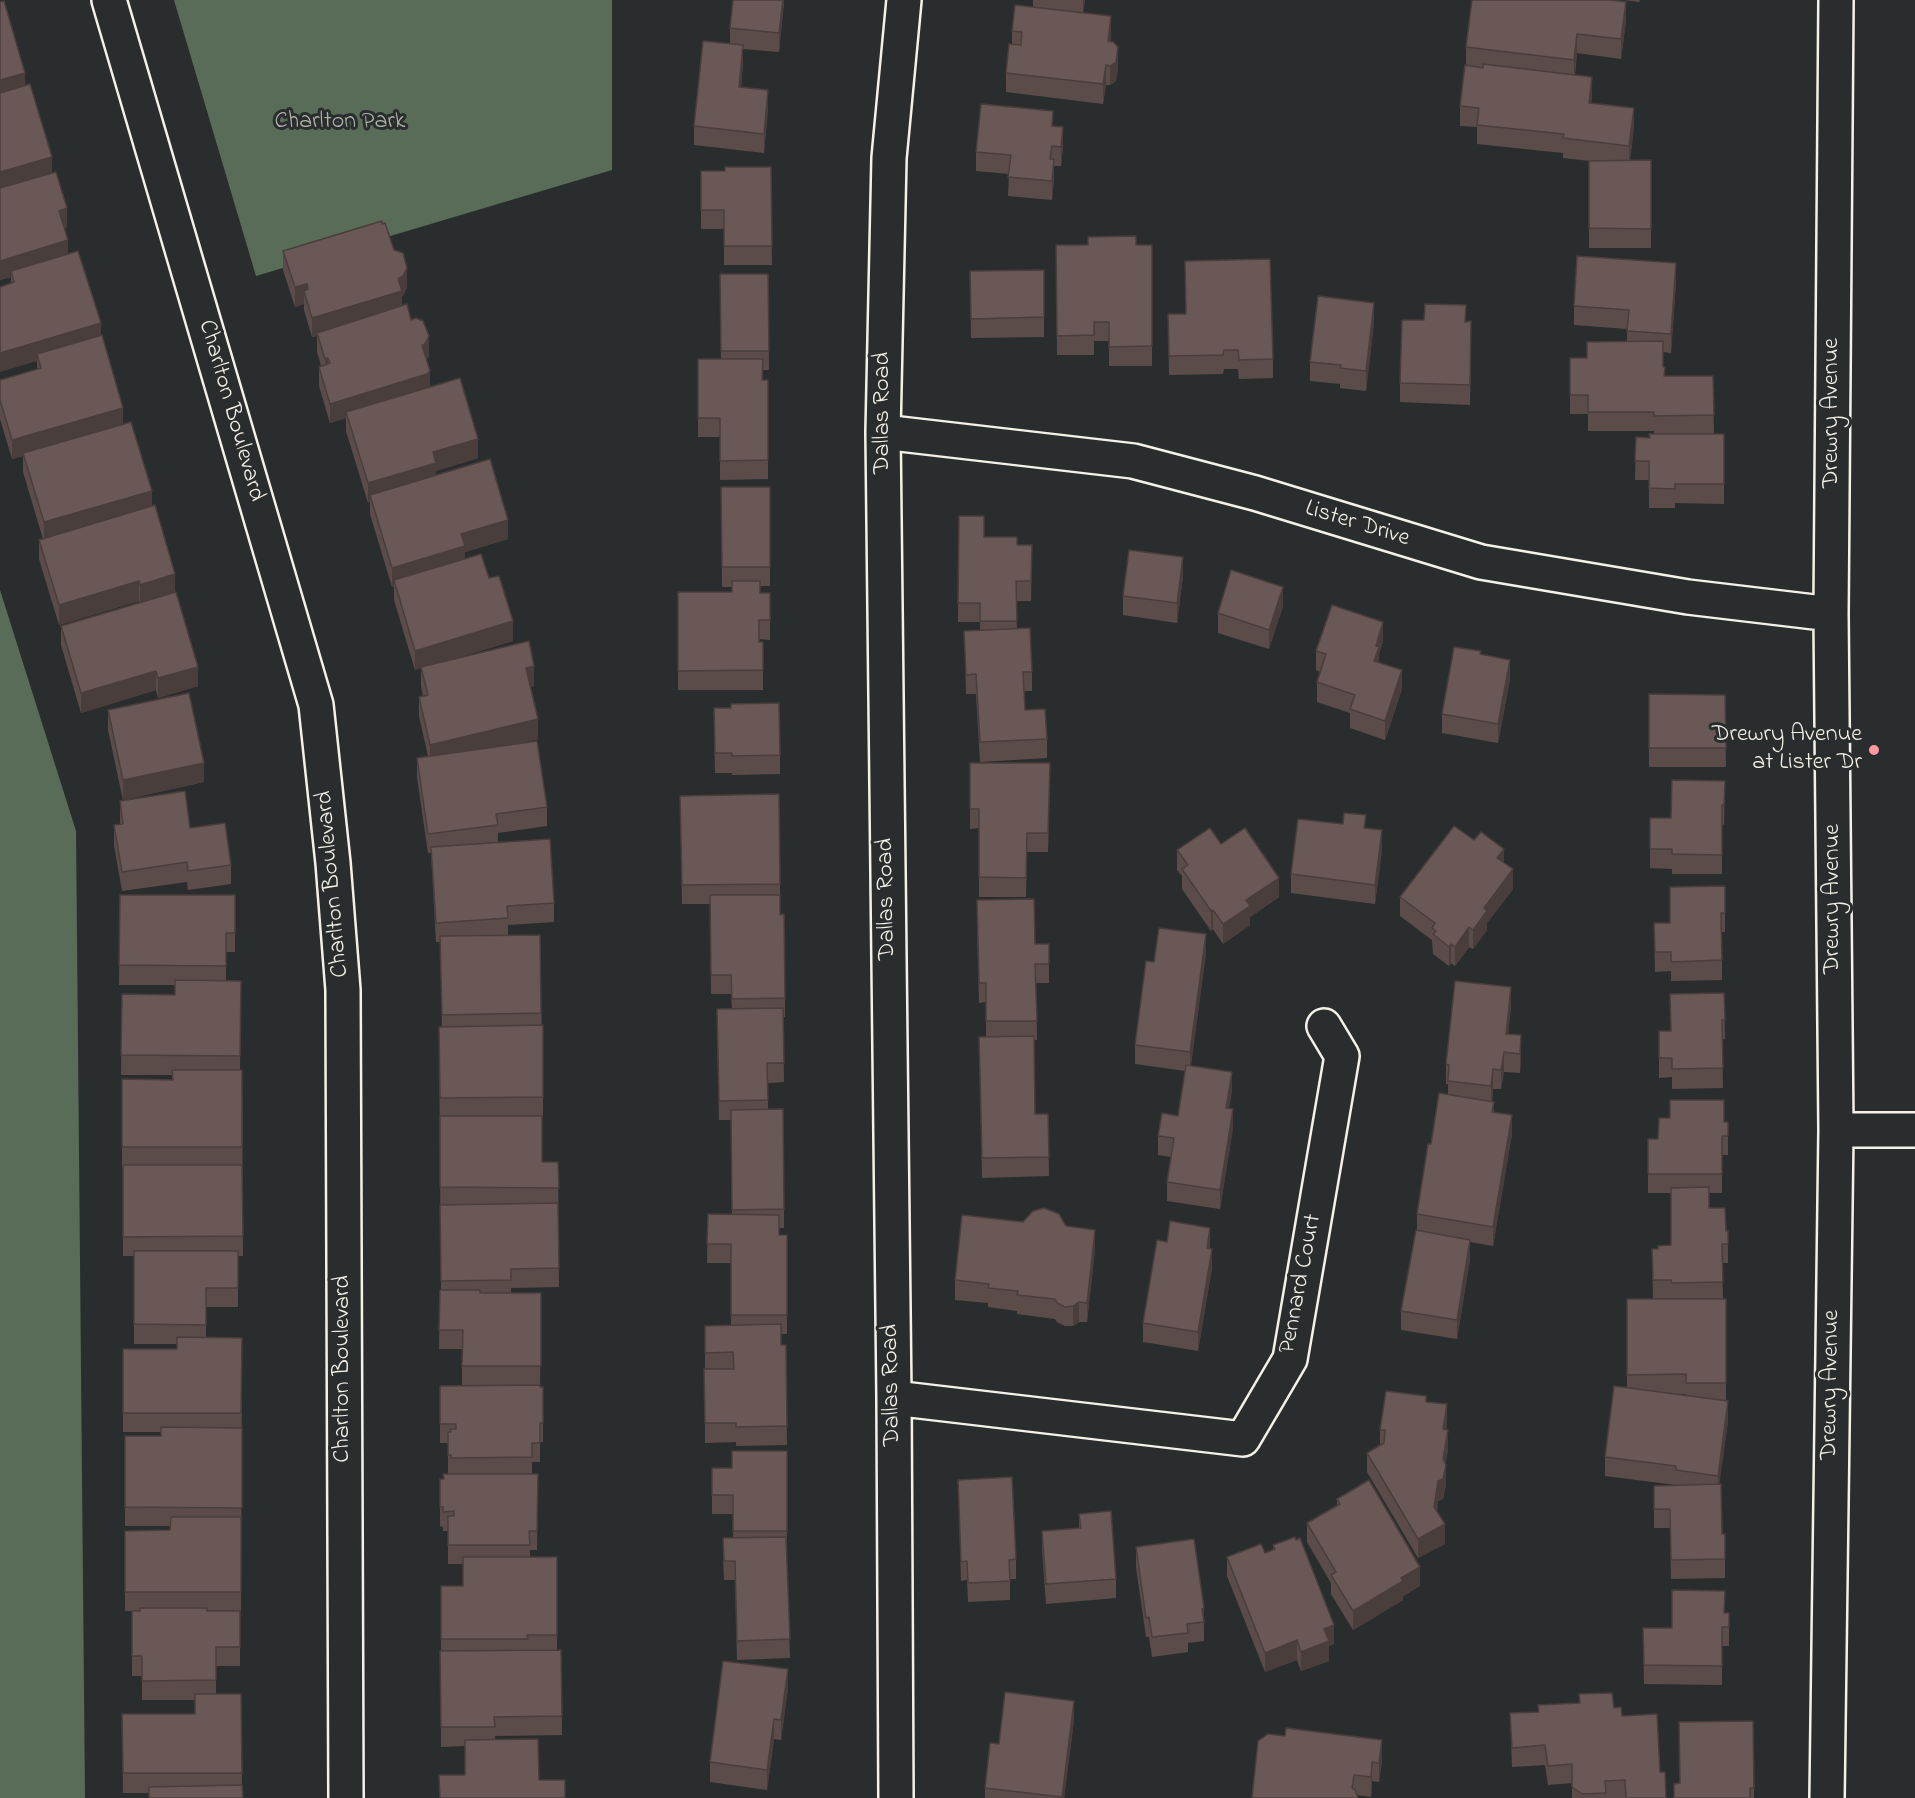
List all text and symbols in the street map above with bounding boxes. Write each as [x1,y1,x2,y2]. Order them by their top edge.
park label: Charlton Park [275,109,405,137]
street label: Charlton Boulevard [190,317,270,505]
street label: Drewry Avenue [1819,338,1847,488]
street label: Dallas Road [870,352,898,474]
street label: Lister Drive [1301,495,1413,555]
place label: Drewry Avenue at Lister Dr [1712,722,1862,778]
marker: Drewry Avenue at Lister Dr [1867,743,1881,757]
street label: Charlton Boulevard [311,789,357,979]
street label: Drewry Avenue [1820,824,1848,974]
street label: Dallas Road [873,838,903,960]
street label: Pennard Court [1274,1212,1330,1356]
street label: Charlton Boulevard [330,1275,358,1463]
street label: Drewry Avenue [1816,1310,1848,1460]
street label: Dallas Road [878,1324,908,1446]

